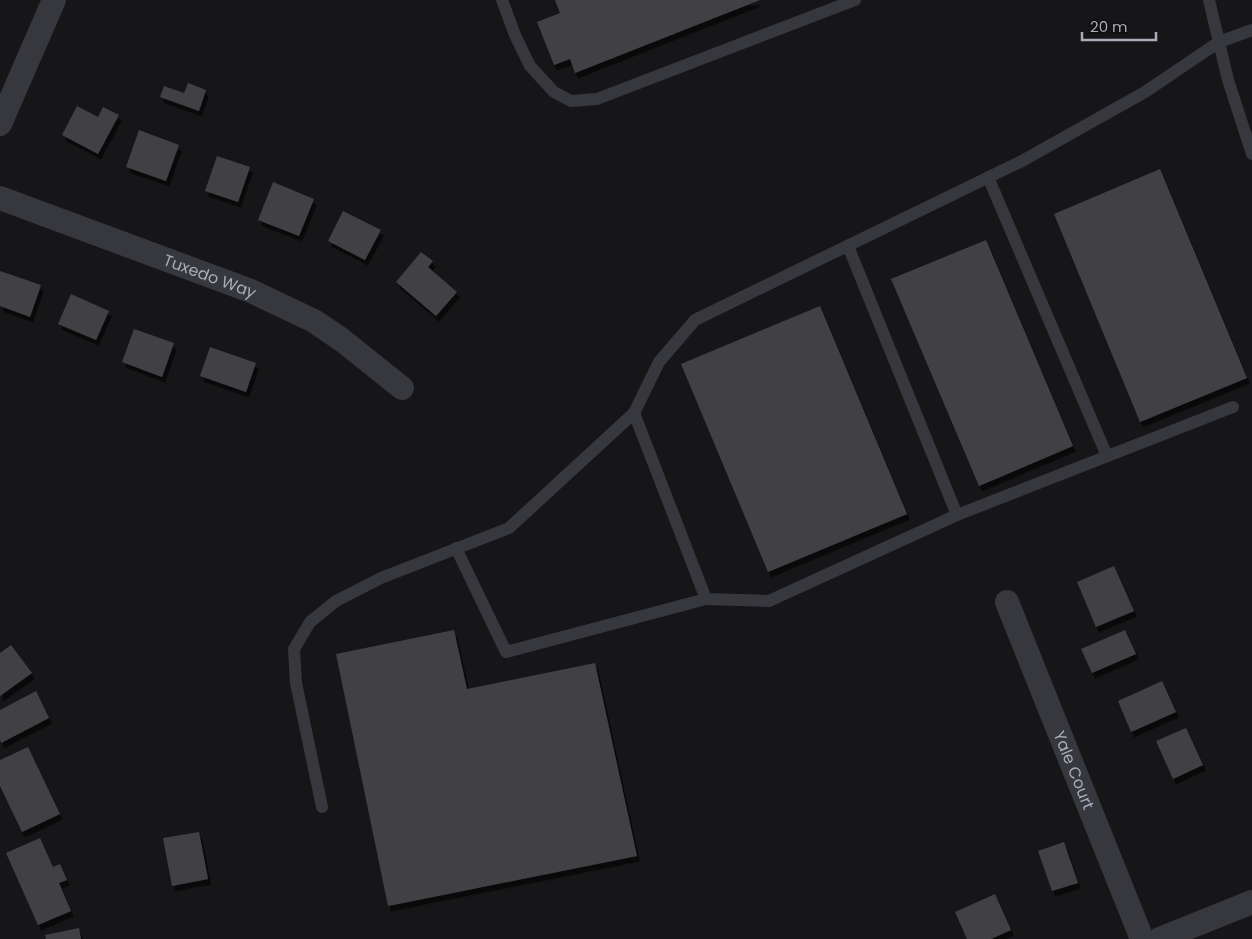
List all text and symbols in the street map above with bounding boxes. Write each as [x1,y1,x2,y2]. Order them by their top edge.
scale bar [1082,10,1156,42]
text: 20 m [1090,16,1128,37]
street label: Tuxedo Way [160,249,260,304]
street label: Yale Court [1048,727,1100,813]

